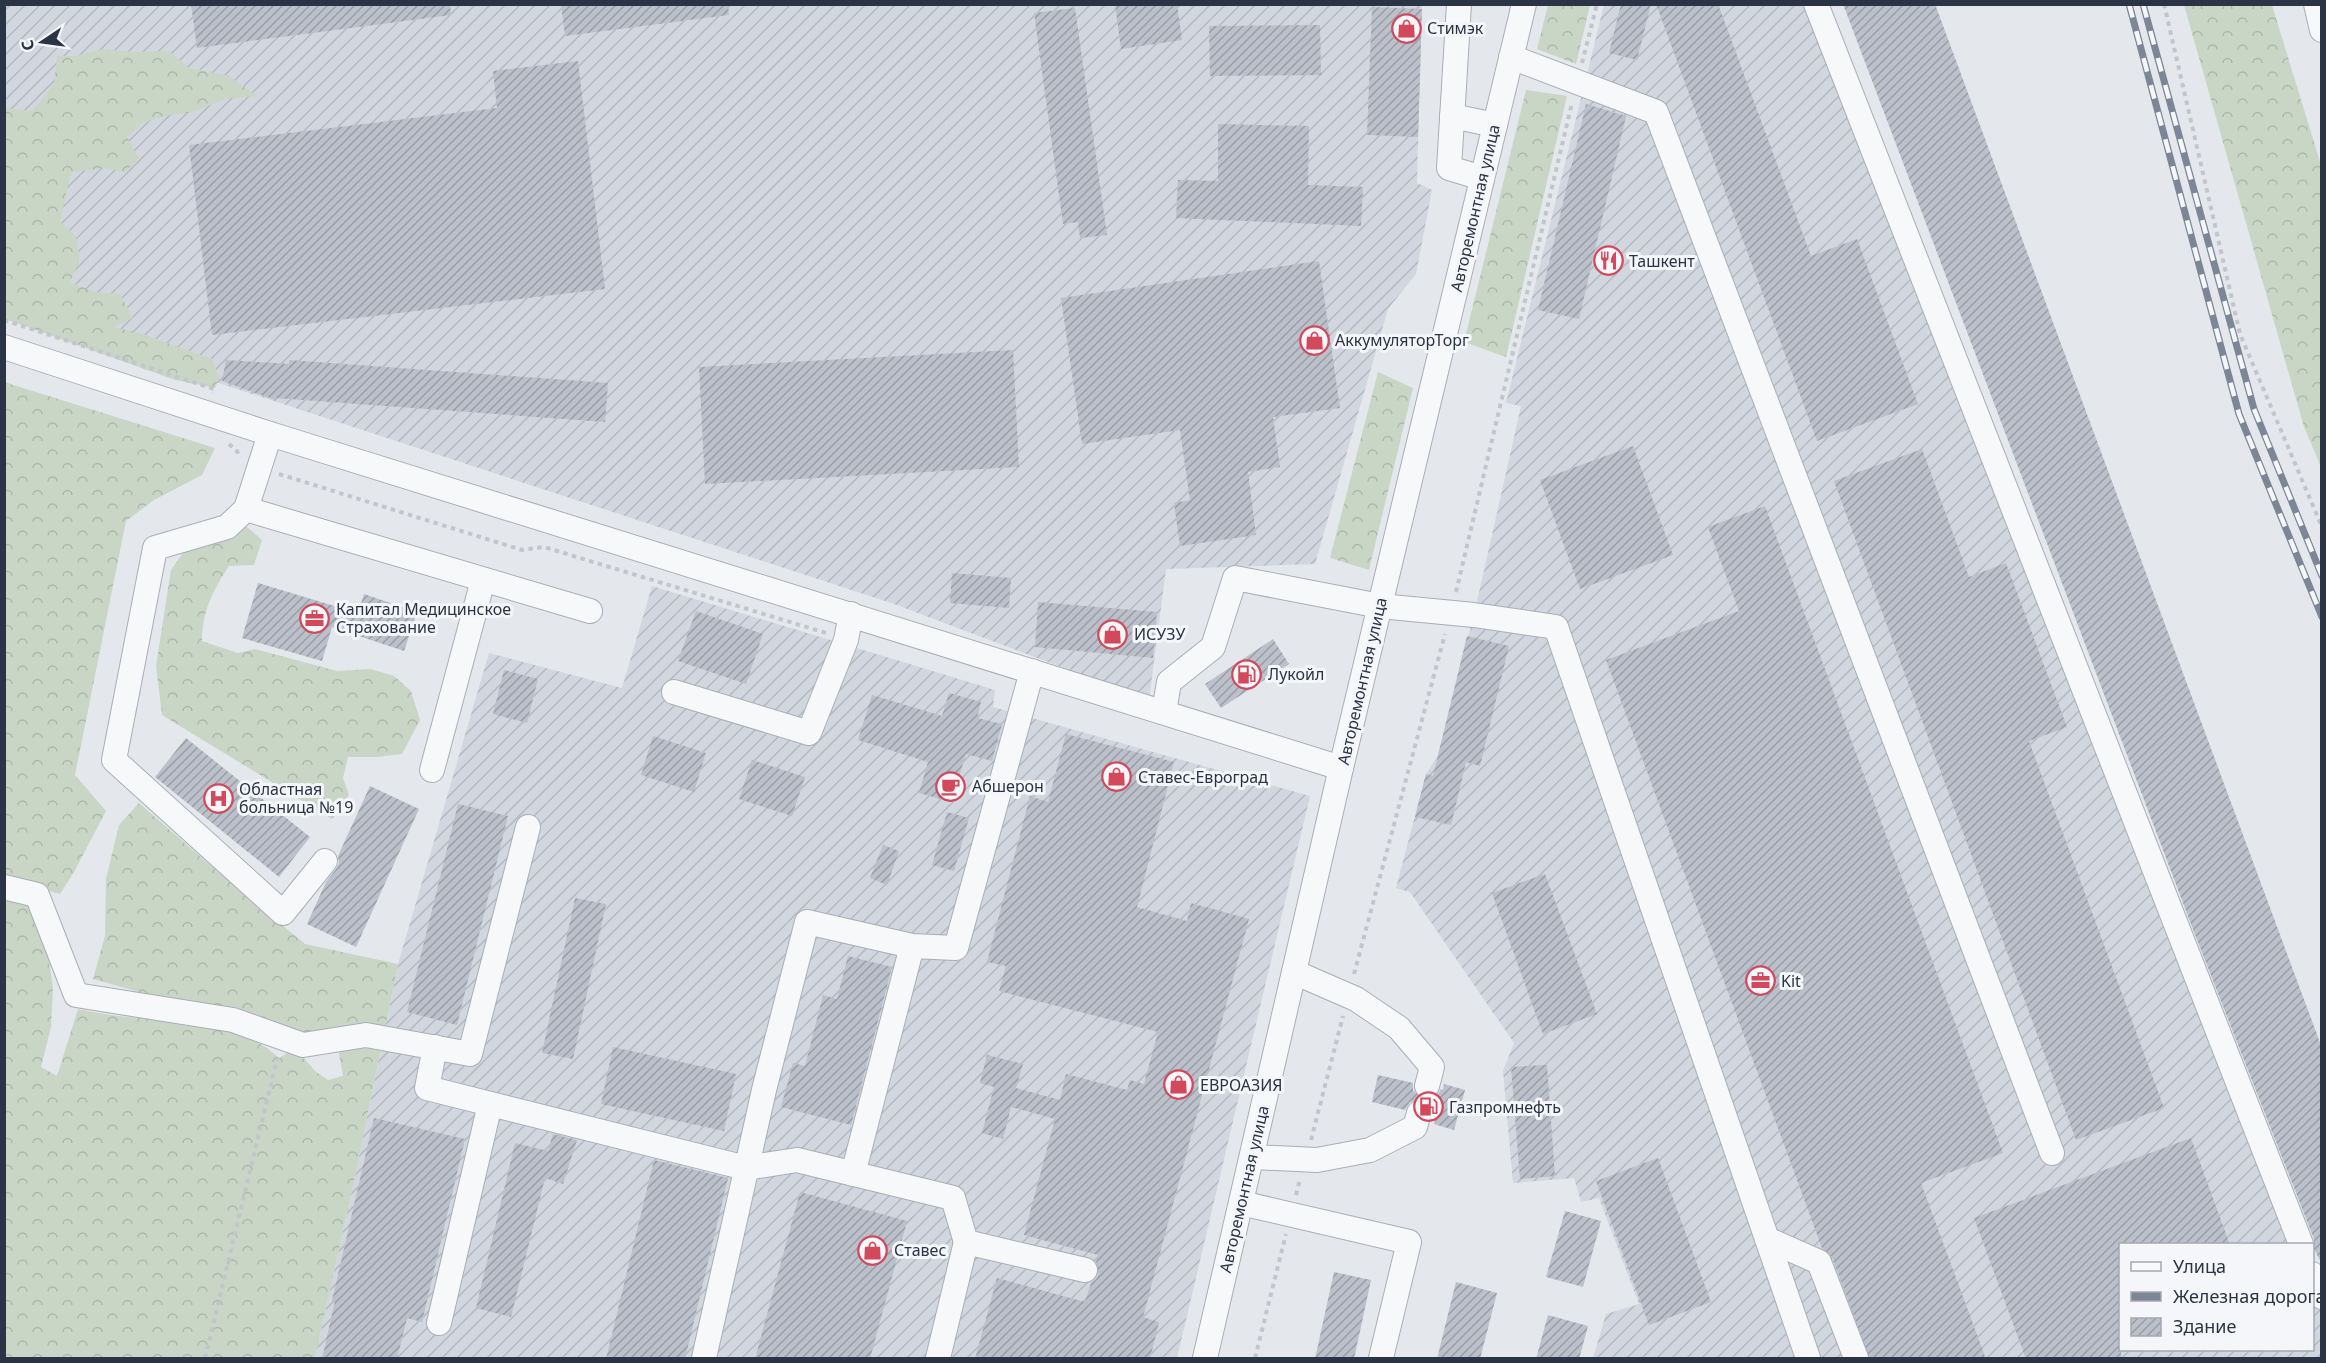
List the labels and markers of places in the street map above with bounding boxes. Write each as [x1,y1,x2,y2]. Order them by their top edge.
shop icon: Стимэк [1390,12,1422,44]
place label: Стимэк [1427,17,1484,39]
restaurant icon: Ташкент [1592,245,1624,277]
place label: Ташкент [1629,250,1695,272]
shop icon: АккумуляторТорг [1298,324,1330,356]
place label: АккумуляторТорг [1335,329,1469,351]
place label: Капитал Медицинское Страхование [336,598,511,638]
office icon: Капитал Медицинское Страхование [299,602,331,634]
shop icon: ИСУЗУ [1097,618,1129,650]
place label: ИСУЗУ [1134,623,1185,645]
fuel station icon: Лукойл [1231,658,1263,690]
place label: Лукойл [1268,663,1324,685]
shop icon: Ставес-Евроград [1101,761,1133,793]
place label: Ставес-Евроград [1138,766,1268,788]
cafe icon: Абшерон [935,770,967,802]
place label: Абшерон [972,775,1044,797]
place label: Областная больница №19 [239,778,353,818]
hospital icon: Областная больница №19 [202,782,234,814]
office icon: Kit [1744,965,1776,997]
place label: Kit [1781,970,1801,992]
shop icon: ЕВРОАЗИЯ [1163,1069,1195,1101]
place label: ЕВРОАЗИЯ [1200,1074,1283,1096]
fuel station icon: Газпромнефть [1412,1091,1444,1123]
place label: Газпромнефть [1449,1096,1561,1118]
shop icon: Ставес [857,1234,889,1266]
place label: Ставес [894,1239,946,1261]

